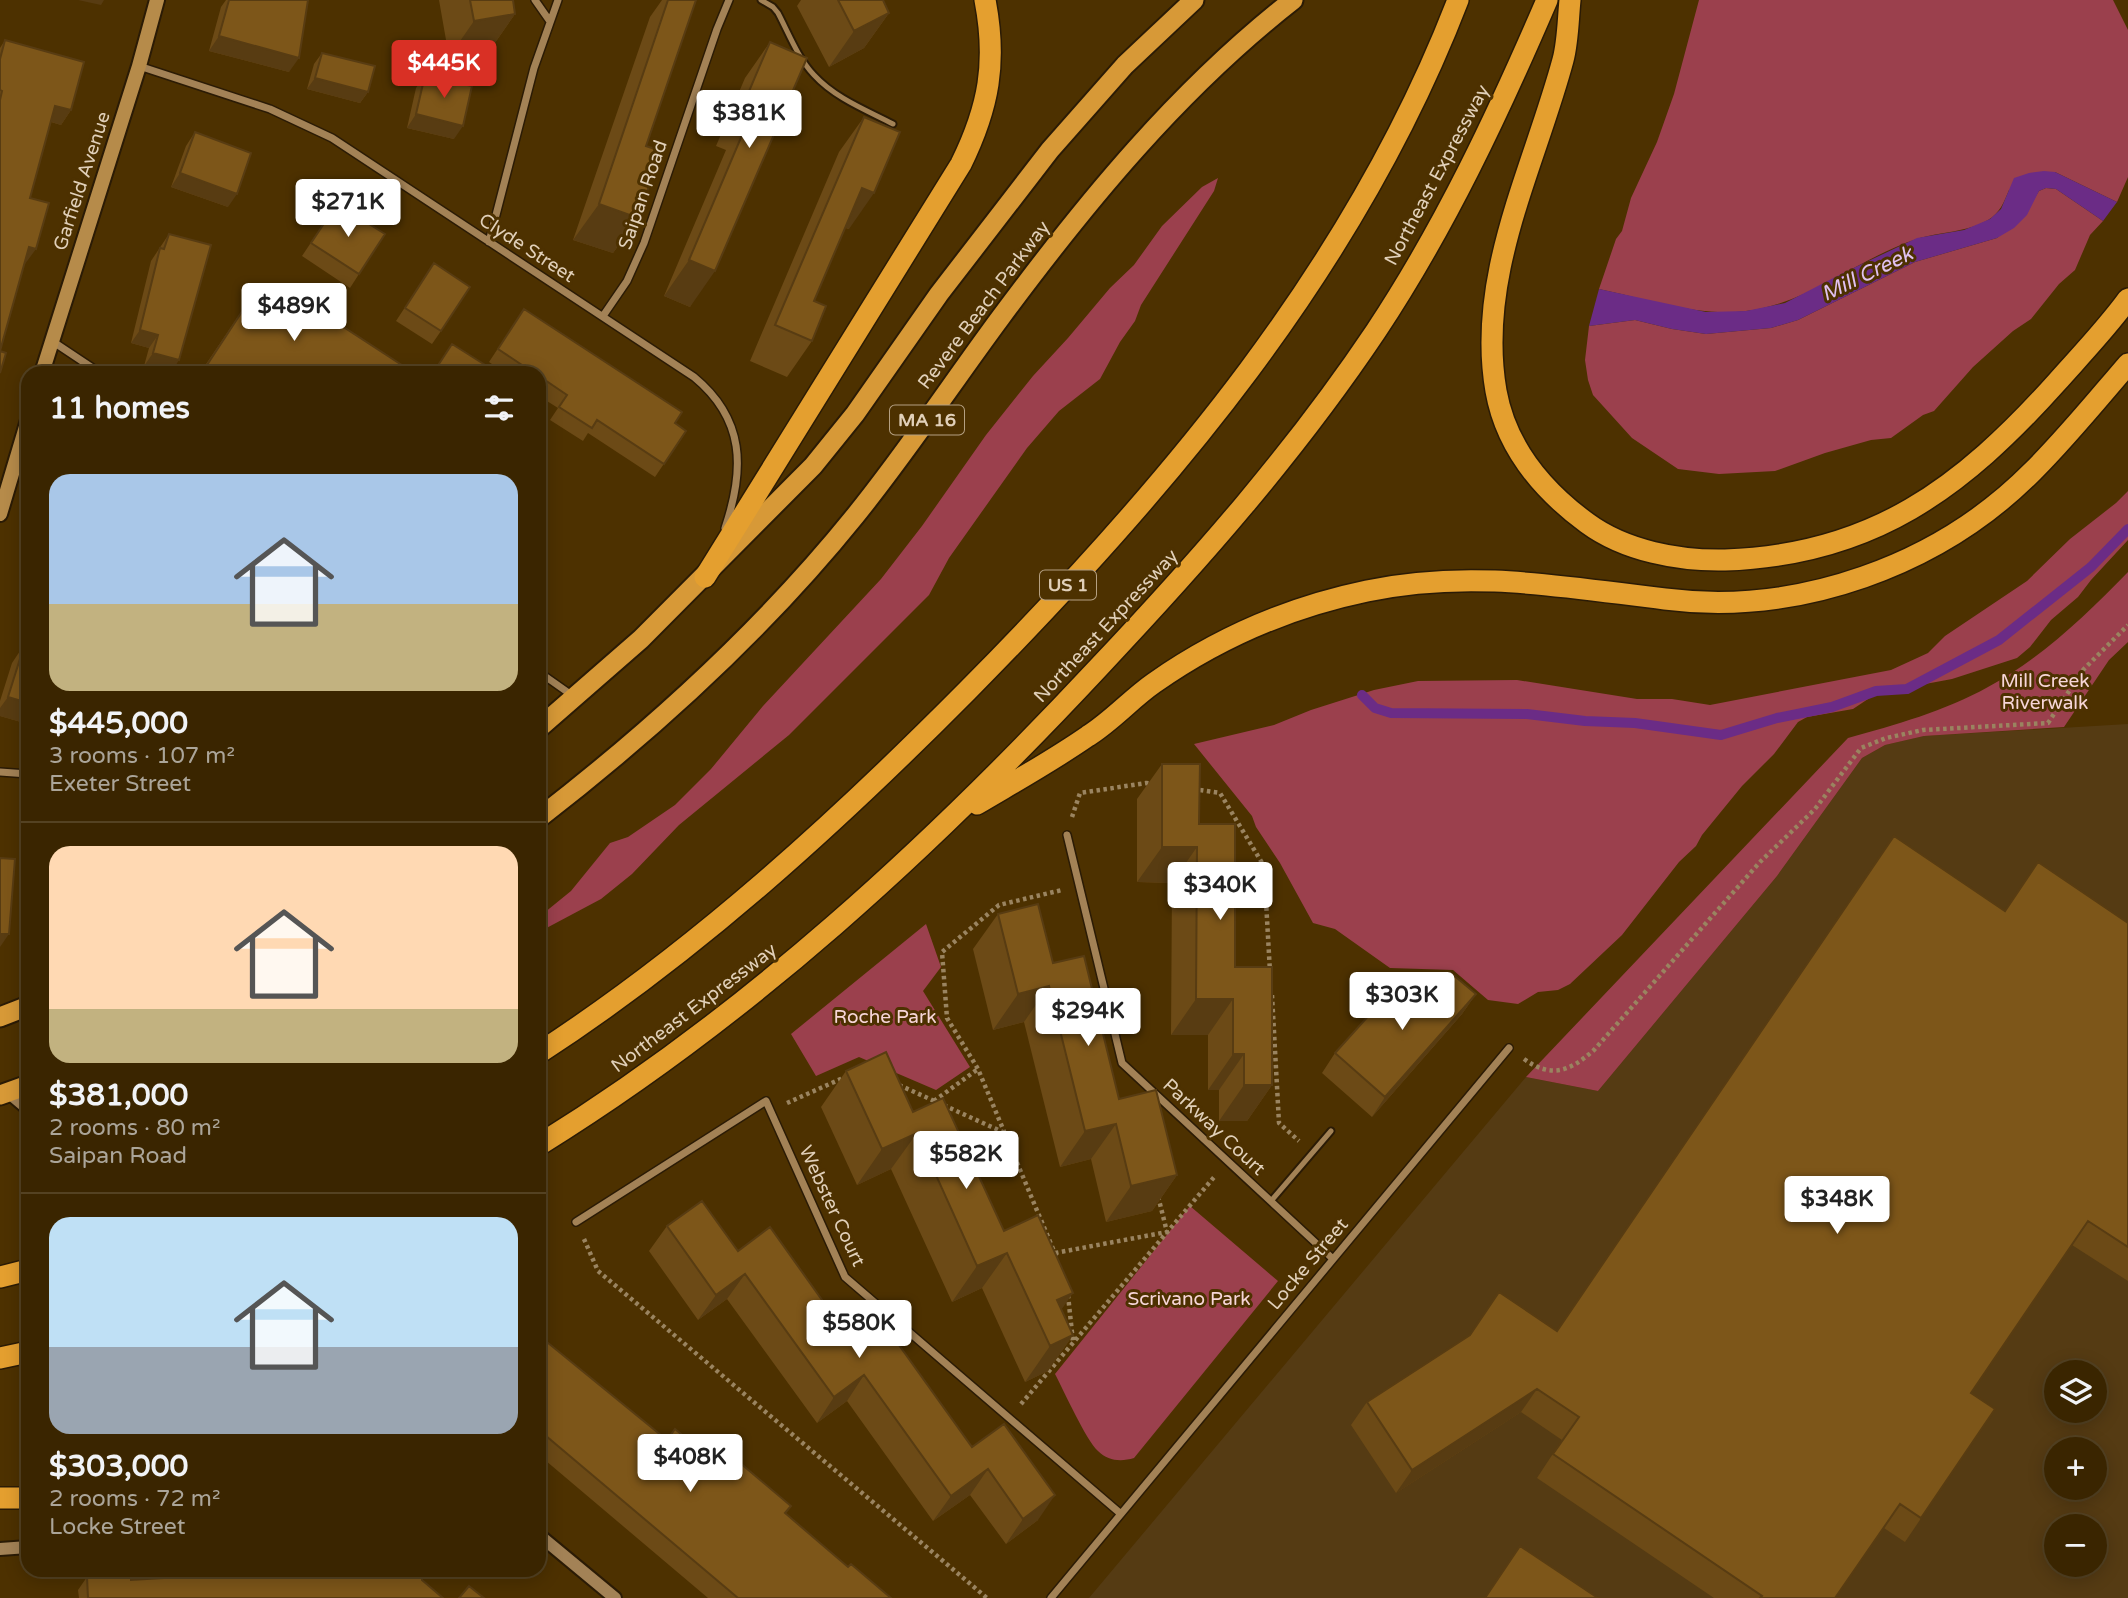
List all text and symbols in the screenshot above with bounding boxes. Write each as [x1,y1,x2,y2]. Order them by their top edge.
pin: $445K [395,41,493,100]
text: $445K [408,49,480,77]
street label: Northeast Expressway [1380,81,1494,269]
pin: $381K [700,90,798,150]
text: $381K [713,99,785,127]
street label: Garfield Avenue [49,109,115,253]
street label: Saipan Road [614,138,672,252]
pin: $271K [299,180,397,239]
text: $271K [312,188,384,216]
street label: Clyde Street [475,209,579,287]
street label: Revere Beach Parkway [914,217,1054,393]
water label: Mill Creek [1817,240,1918,307]
pin: $489K [245,284,343,343]
text: $489K [258,292,330,320]
icon: filters [480,389,518,427]
text: 11 homes [49,390,190,427]
road number: MA 16 [890,406,964,434]
icon: home [221,519,347,645]
street label: Northeast Expressway [1029,545,1183,707]
road number: US 1 [1040,570,1096,600]
park label: Mill Creek Riverwalk [2000,670,2090,714]
text: $445,000 [49,705,188,742]
text: 3 rooms · 107 m² [49,742,235,770]
text: Exeter Street [49,770,191,798]
pin: $340K [1171,862,1269,922]
text: $340K [1184,871,1256,899]
icon: home [221,891,347,1017]
street label: Northeast Expressway [607,939,781,1077]
pin: $303K [1353,972,1451,1032]
text: $303K [1366,981,1438,1009]
pin: $294K [1039,988,1137,1048]
text: $294K [1052,997,1124,1025]
park label: Roche Park [833,1006,937,1028]
street label: Parkway Court [1158,1074,1270,1180]
text: $381,000 [49,1077,188,1114]
text: 2 rooms · 80 m² [49,1114,220,1142]
pin: $582K [917,1132,1015,1191]
text: $582K [930,1140,1002,1168]
text: Saipan Road [49,1142,187,1170]
street label: Webster Court [794,1142,870,1270]
pin: $348K [1788,1176,1886,1236]
text: $348K [1801,1185,1873,1213]
street label: Locke Street [1263,1214,1353,1314]
icon: home [221,1262,347,1388]
park label: Scrivano Park [1127,1288,1251,1310]
pin: $580K [810,1300,908,1360]
text: $580K [823,1309,895,1337]
map controls [2044,1360,2107,1577]
button: layers [2044,1360,2107,1423]
pin: $408K [641,1434,739,1494]
button: + [2044,1437,2107,1500]
text: $408K [654,1443,726,1471]
text: $303,000 [49,1448,188,1485]
text: 2 rooms · 72 m² [49,1485,220,1513]
text: Locke Street [49,1513,186,1541]
button: − [2044,1514,2107,1577]

